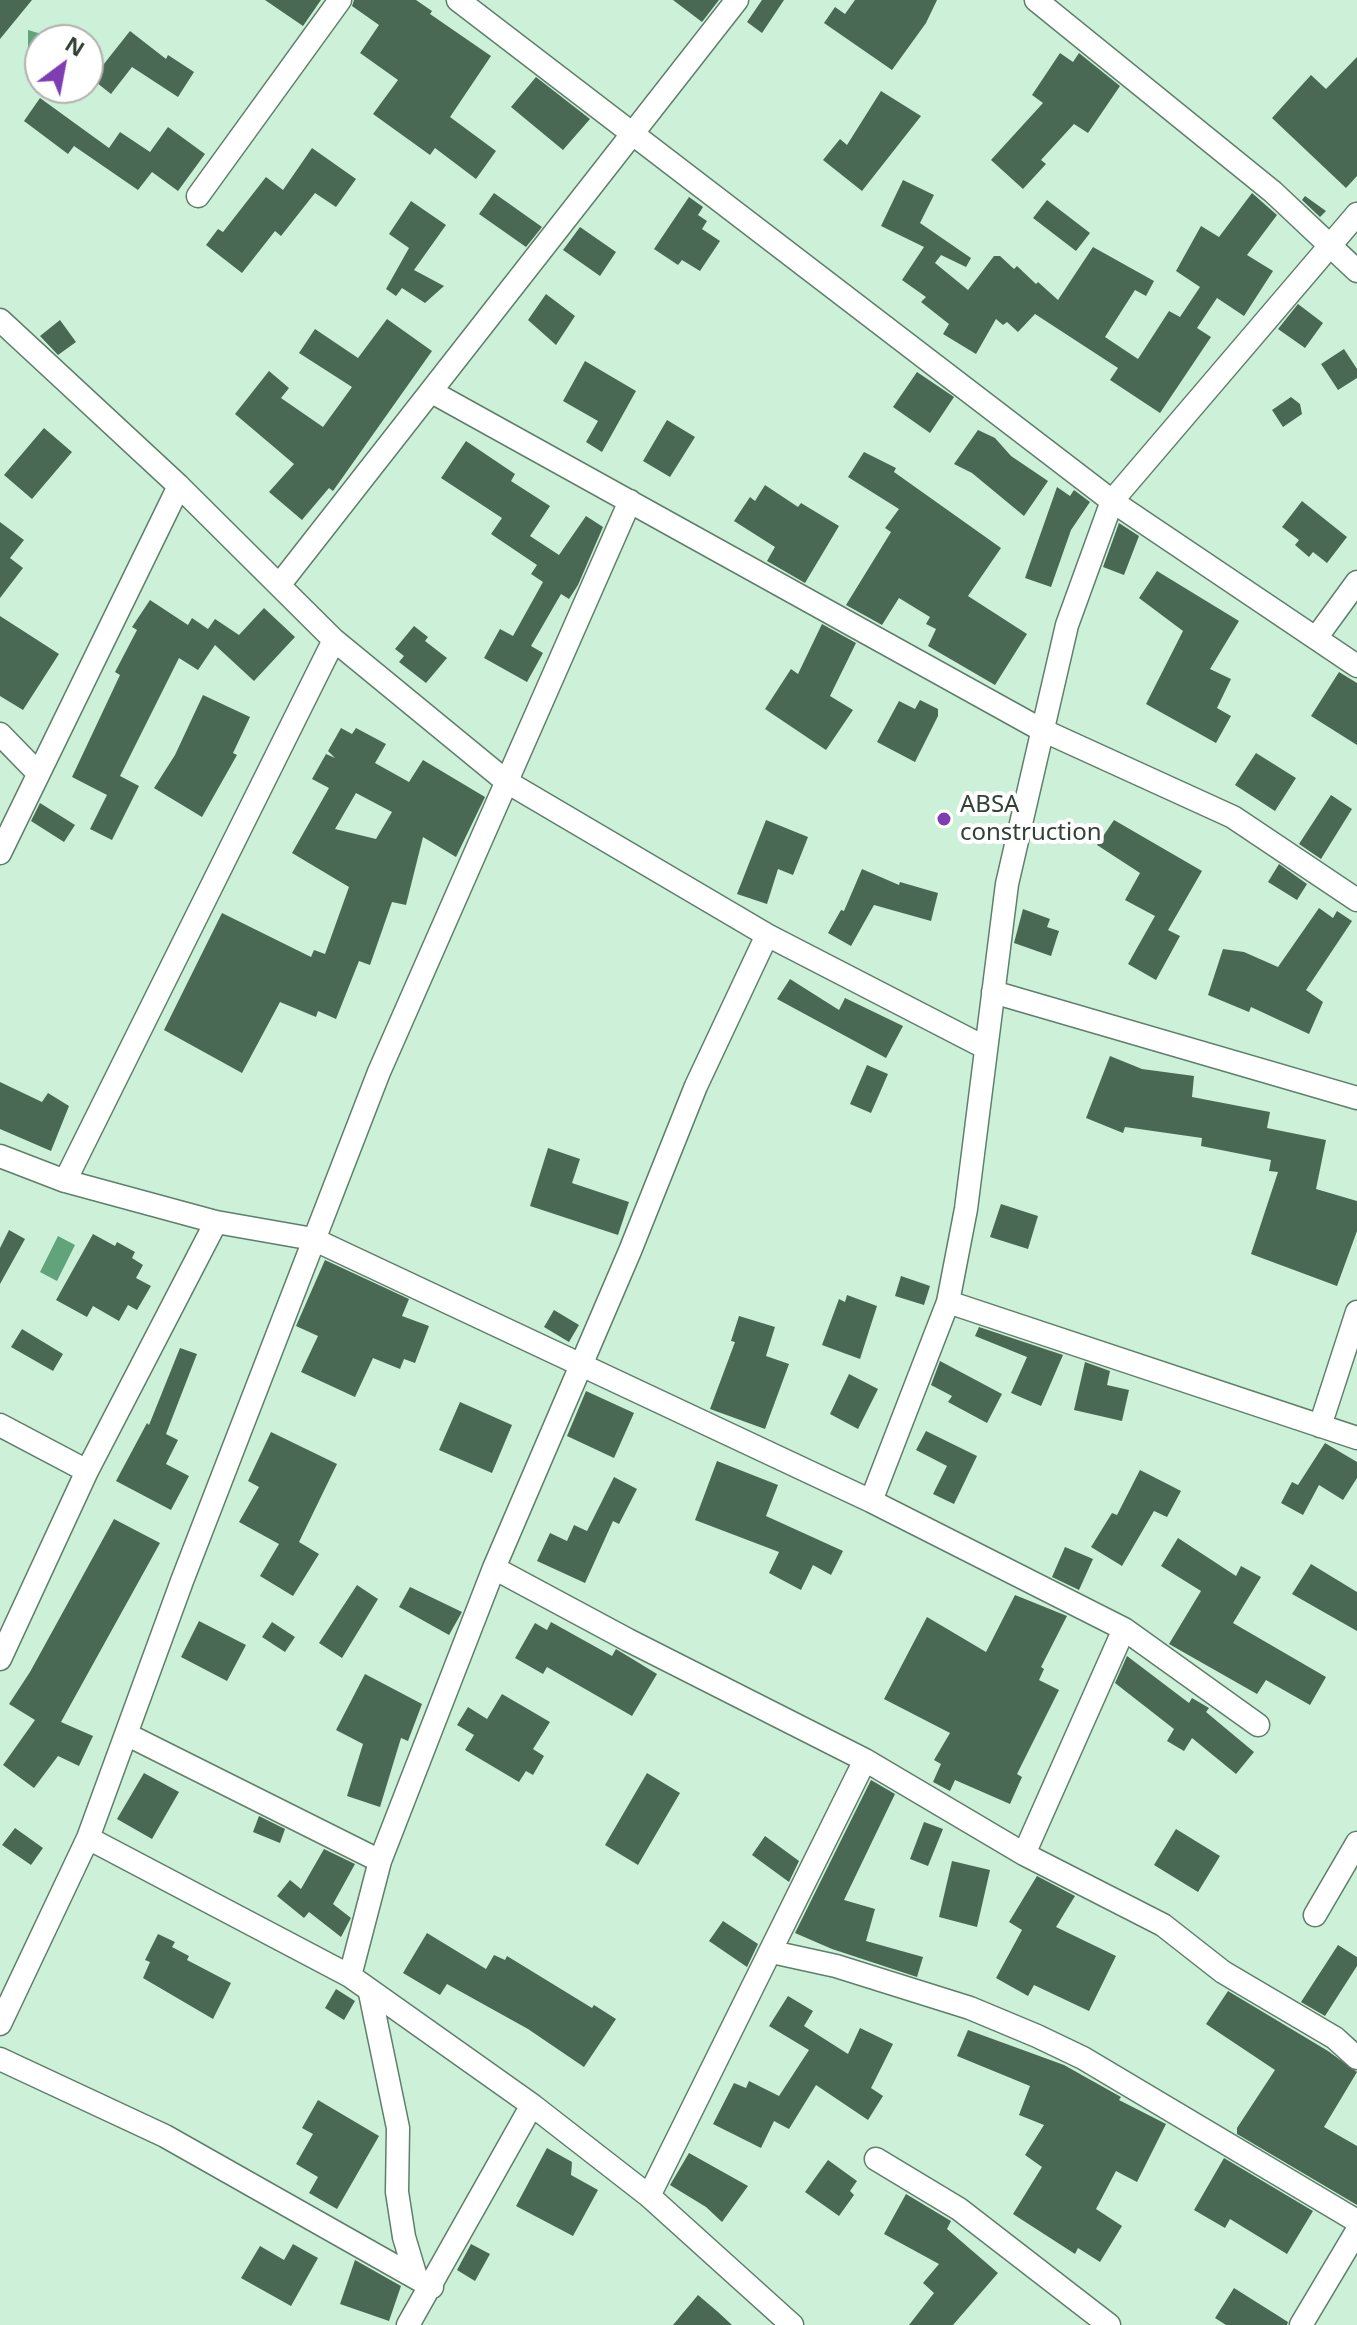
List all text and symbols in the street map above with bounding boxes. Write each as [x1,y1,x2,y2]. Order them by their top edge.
north arrow [24,24,104,104]
text: N [60,28,91,63]
place label: ABSA construction [960,791,1102,847]
marker: ABSA construction [935,810,953,828]

